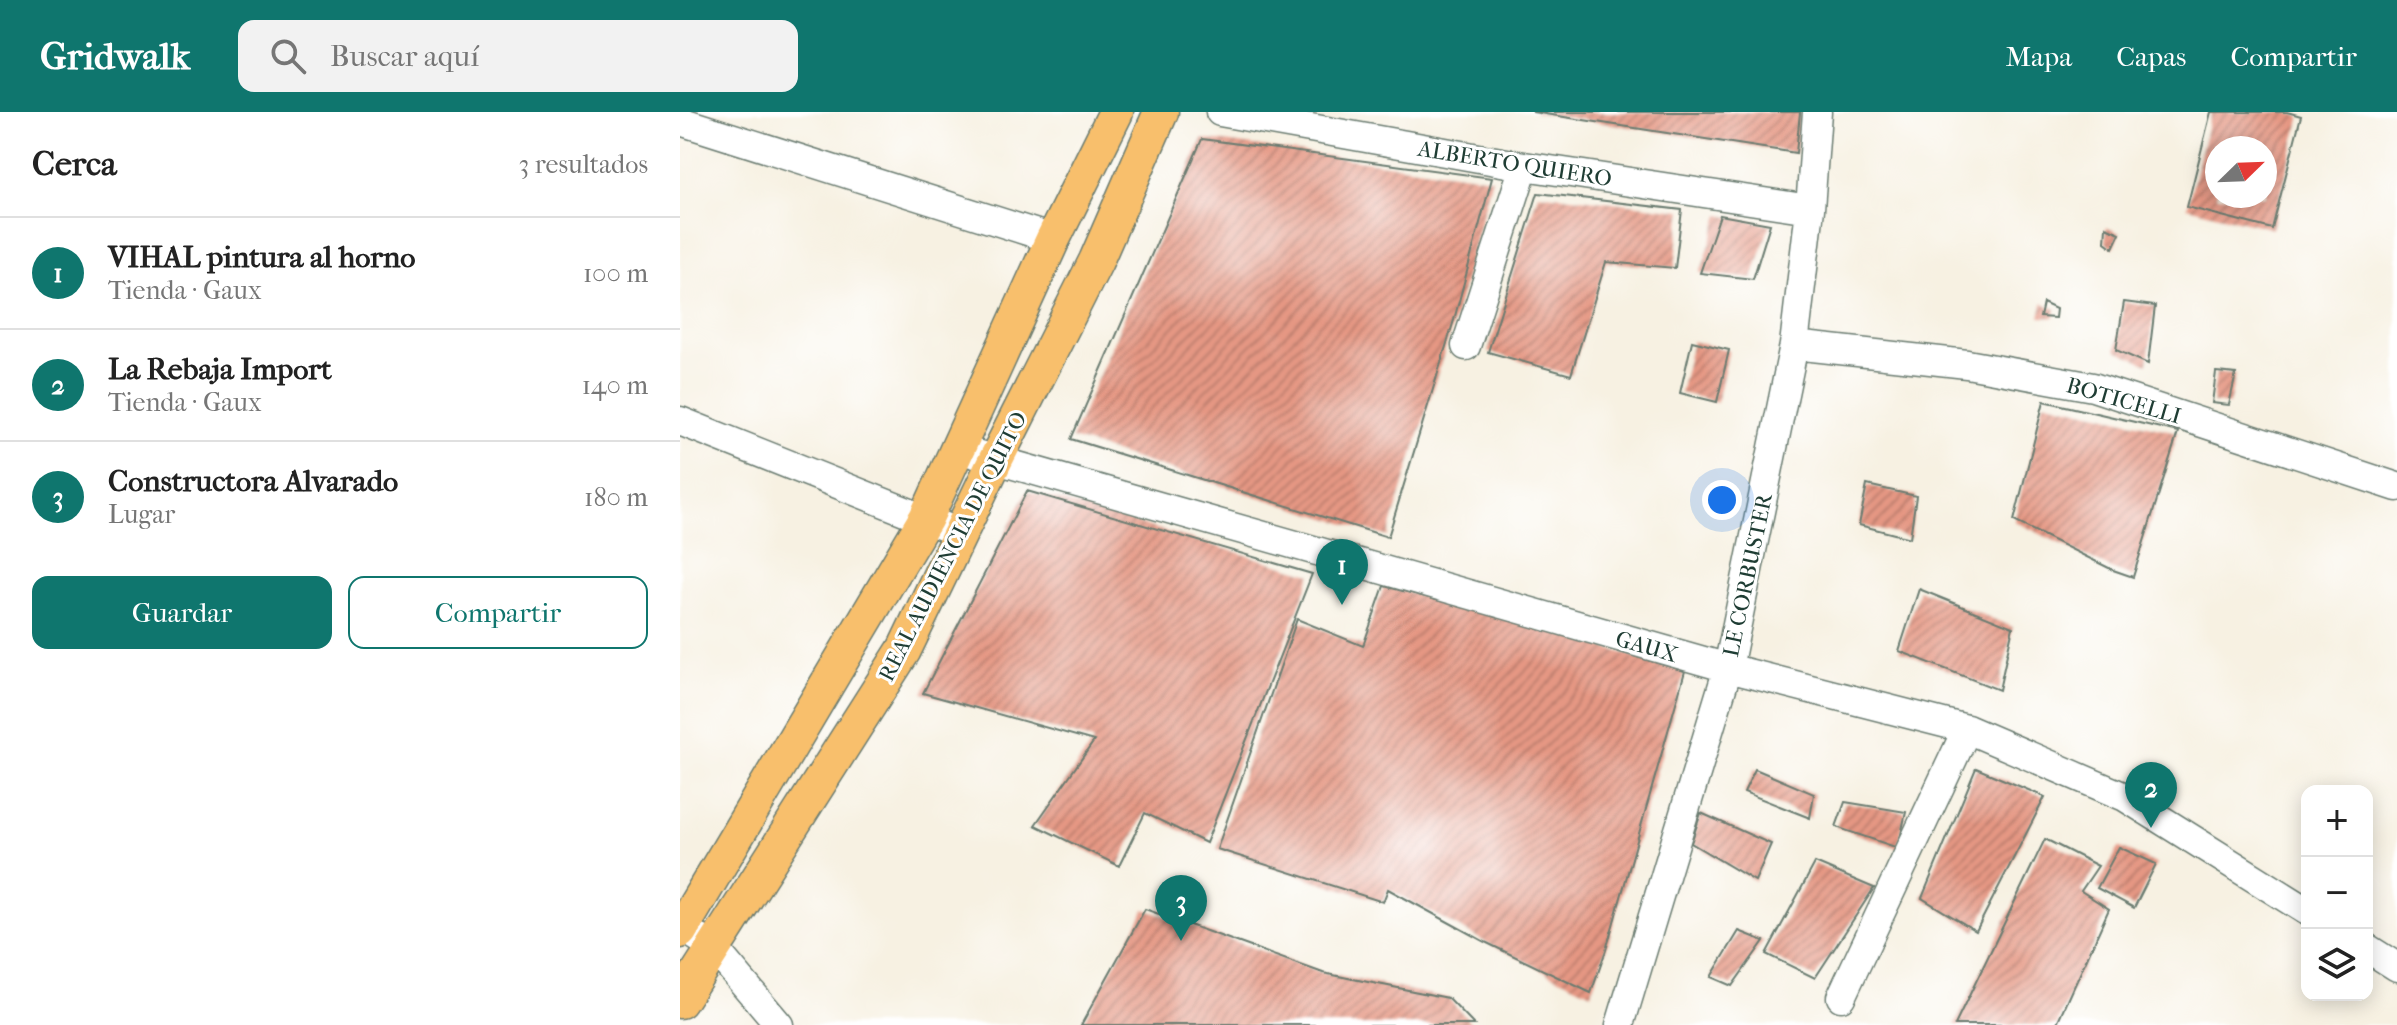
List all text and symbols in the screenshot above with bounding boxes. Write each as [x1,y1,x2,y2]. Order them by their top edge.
search box [238,20,798,92]
text: Gridwalk [40,34,190,79]
icon: search [266,34,310,78]
text: Buscar aquí [330,39,479,74]
text: Mapa [2005,40,2072,73]
text: Capas [2116,40,2186,73]
text: Compartir [2230,40,2357,73]
street label: ALBERTO QUIERO [1415,136,1614,192]
north arrow [2205,136,2277,208]
text: Cerca [32,144,117,184]
text: 3 resultados [518,149,648,180]
text: VIHAL pintura al horno [108,240,415,275]
text: 1 [53,258,63,289]
text: 100 m [583,258,648,289]
text: Tienda · Gaux [108,275,262,306]
text: La Rebaja Import [108,352,332,387]
text: 2 [51,370,65,401]
text: 140 m [582,370,648,401]
street label: BOTICELLI [2063,372,2185,430]
text: Tienda · Gaux [108,387,262,418]
street label: REAL AUDIENCIA DE QUITO [873,407,1032,686]
text: Constructora Alvarado [108,464,398,499]
your location [1702,480,1742,520]
text: 3 [53,482,63,513]
text: 180 m [584,482,648,513]
street label: LE CORBUSTER [1718,490,1778,659]
text: Lugar [108,499,175,530]
pin: 1 [1316,539,1368,605]
button: Guardar [32,576,332,649]
button: Compartir [348,576,648,649]
street label: GAUX [1613,626,1681,668]
pin: 2 [2125,762,2177,828]
map controls [2301,785,2373,1001]
button: + [2301,785,2373,857]
button: − [2301,857,2373,929]
pin: 3 [1155,875,1207,941]
button: layers [2301,929,2373,1001]

